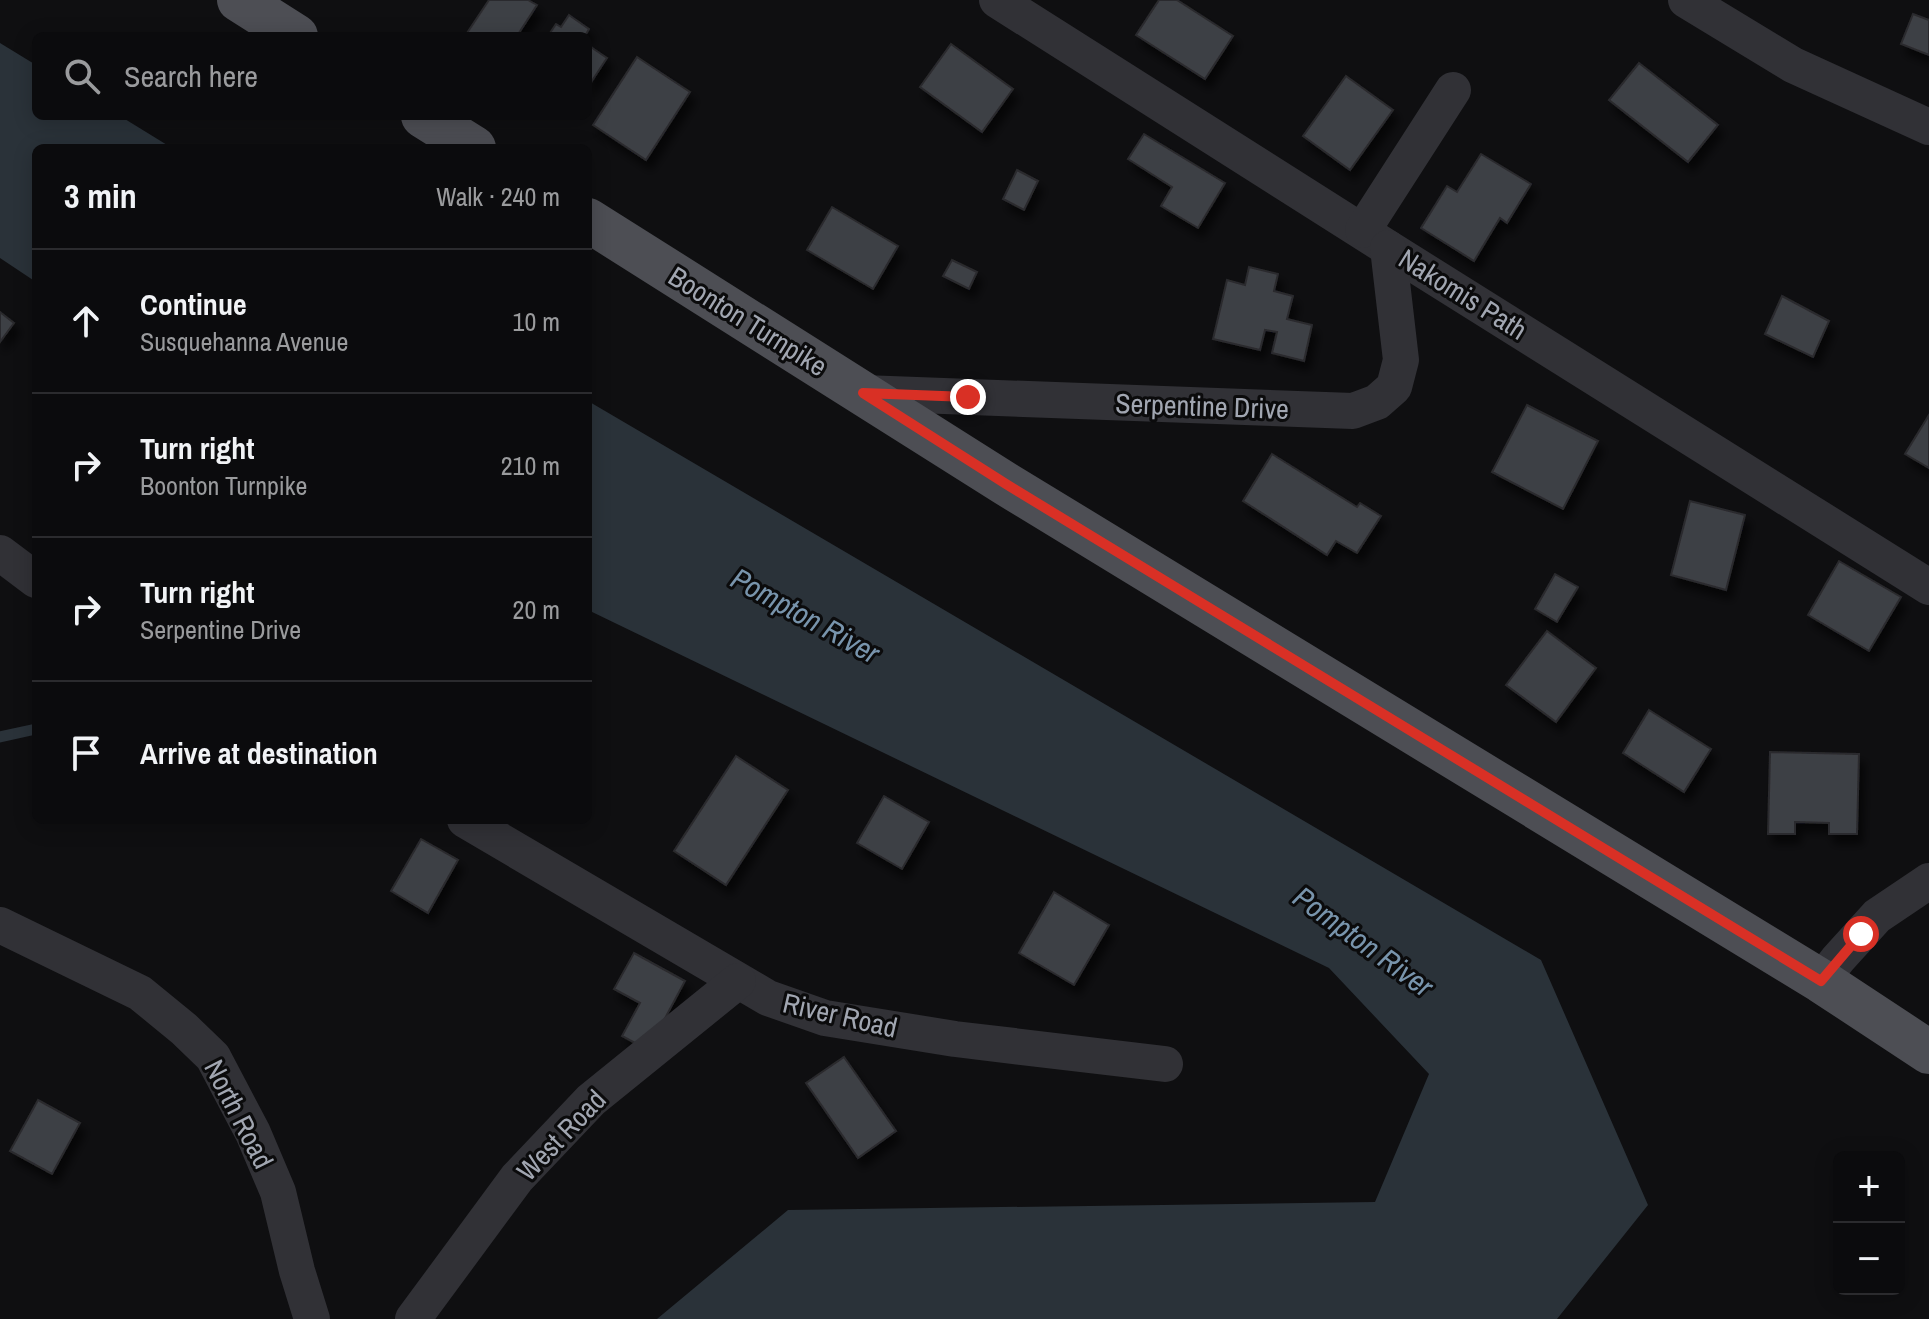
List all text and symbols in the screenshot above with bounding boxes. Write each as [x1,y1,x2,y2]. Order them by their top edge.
search box [32,32,592,120]
icon: search [60,54,104,98]
text: Search here [124,56,258,96]
text: 3 min [64,173,137,219]
text: Walk · 240 m [436,179,560,214]
street label: Nakomis Path [1392,240,1534,348]
street label: Boonton Turnpike [662,257,834,385]
text: Continue [140,284,247,324]
icon: ahead [64,299,108,343]
text: 10 m [513,304,560,339]
text: Susquehanna Avenue [140,324,348,359]
route end [950,379,986,415]
street label: Serpentine Drive [1115,384,1289,428]
text: Turn right [140,428,254,468]
icon: right [64,443,108,487]
text: 210 m [501,448,560,483]
text: Boonton Turnpike [140,468,307,503]
water label: Pompton River [724,558,888,673]
text: Turn right [140,572,254,612]
icon: right [64,587,108,631]
text: 20 m [513,592,560,627]
text: Serpentine Drive [140,612,301,647]
icon: arrive [64,731,108,775]
text: Arrive at destination [140,733,378,773]
water label: Pompton River [1285,877,1442,1006]
route start [1843,916,1879,952]
street label: River Road [779,983,901,1047]
street label: North Road [195,1053,283,1175]
street label: West Road [508,1081,614,1189]
map controls [1833,1151,1905,1295]
button: + [1833,1151,1905,1223]
button: − [1833,1223,1905,1295]

